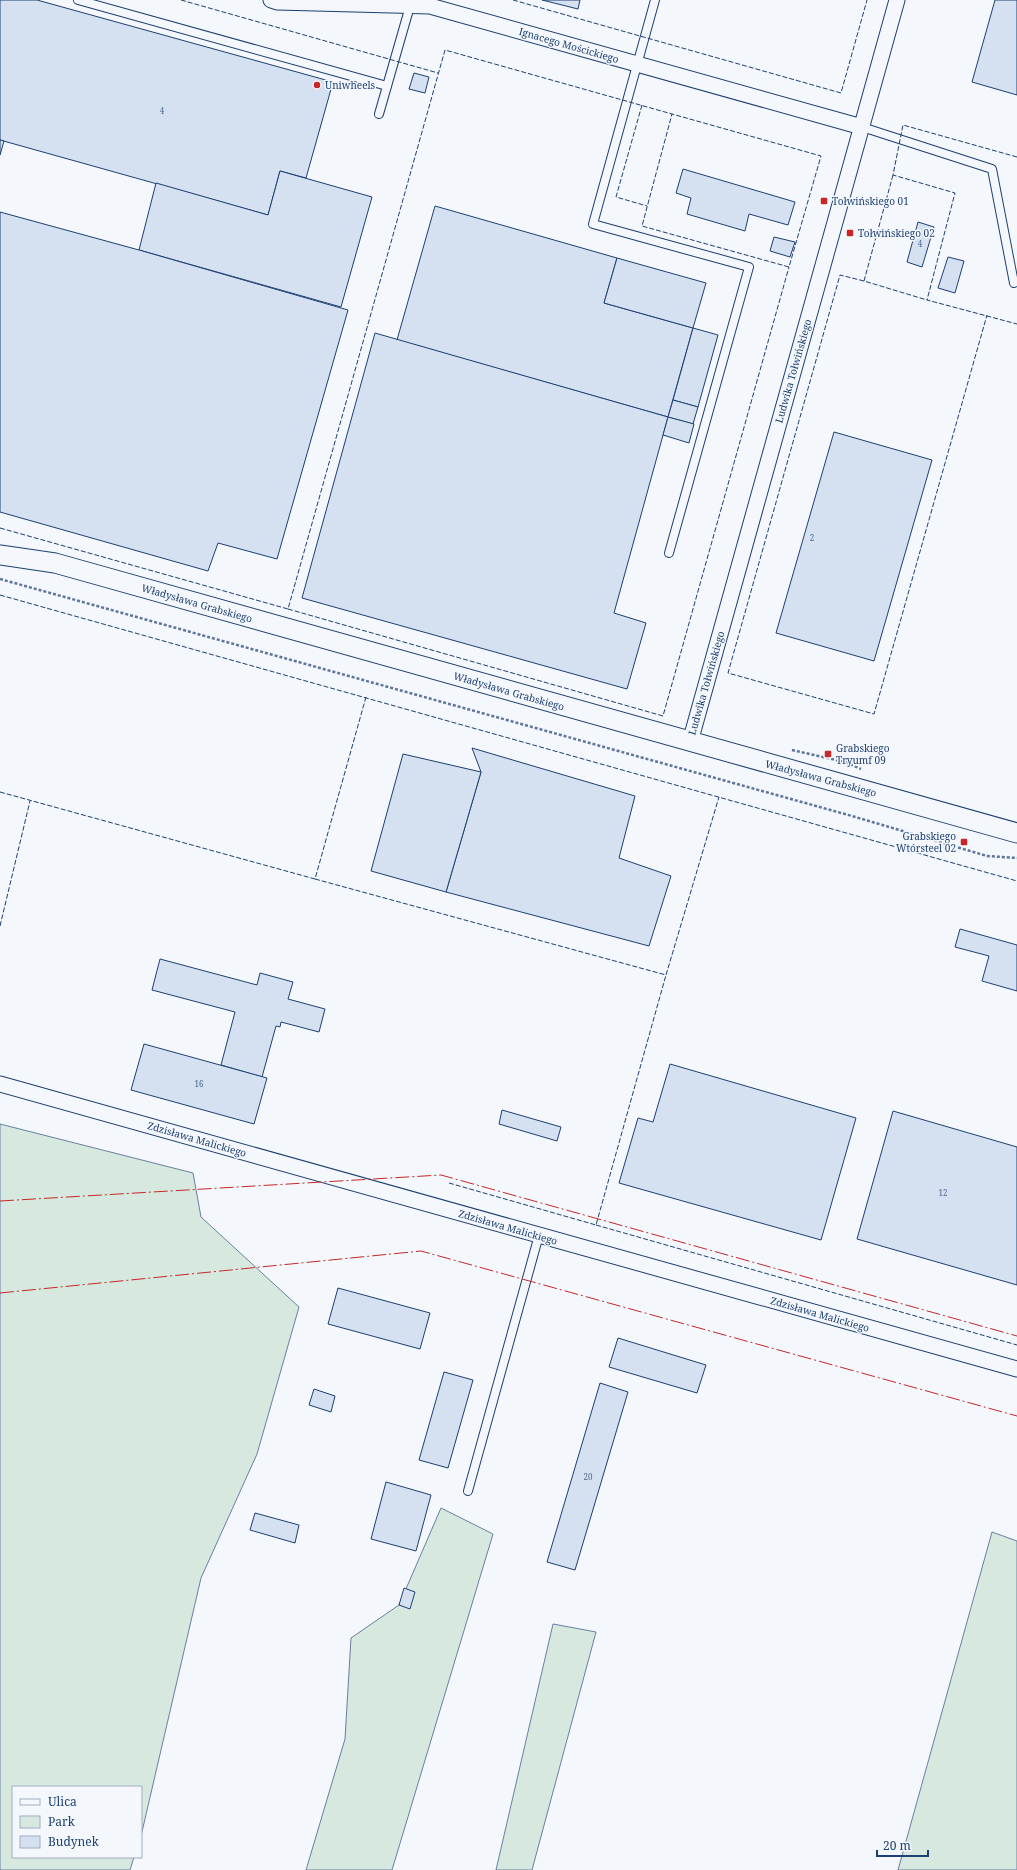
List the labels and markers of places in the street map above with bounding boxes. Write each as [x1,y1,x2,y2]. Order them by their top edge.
place label: Uniwheels [325,78,376,92]
marker: Uniwheels [312,80,322,90]
place label: Tołwińskiego 01 [832,194,909,208]
marker: Tołwińskiego 01 [819,196,829,206]
place label: Tołwińskiego 02 [858,226,935,240]
marker: Tołwińskiego 02 [845,228,855,238]
place label: Grabskiego Tryumf 09 [836,741,890,767]
marker: Grabskiego Tryumf 09 [823,749,833,759]
place label: Grabskiego Wtórsteel 02 [896,829,956,855]
marker: Grabskiego Wtórsteel 02 [959,837,969,847]

